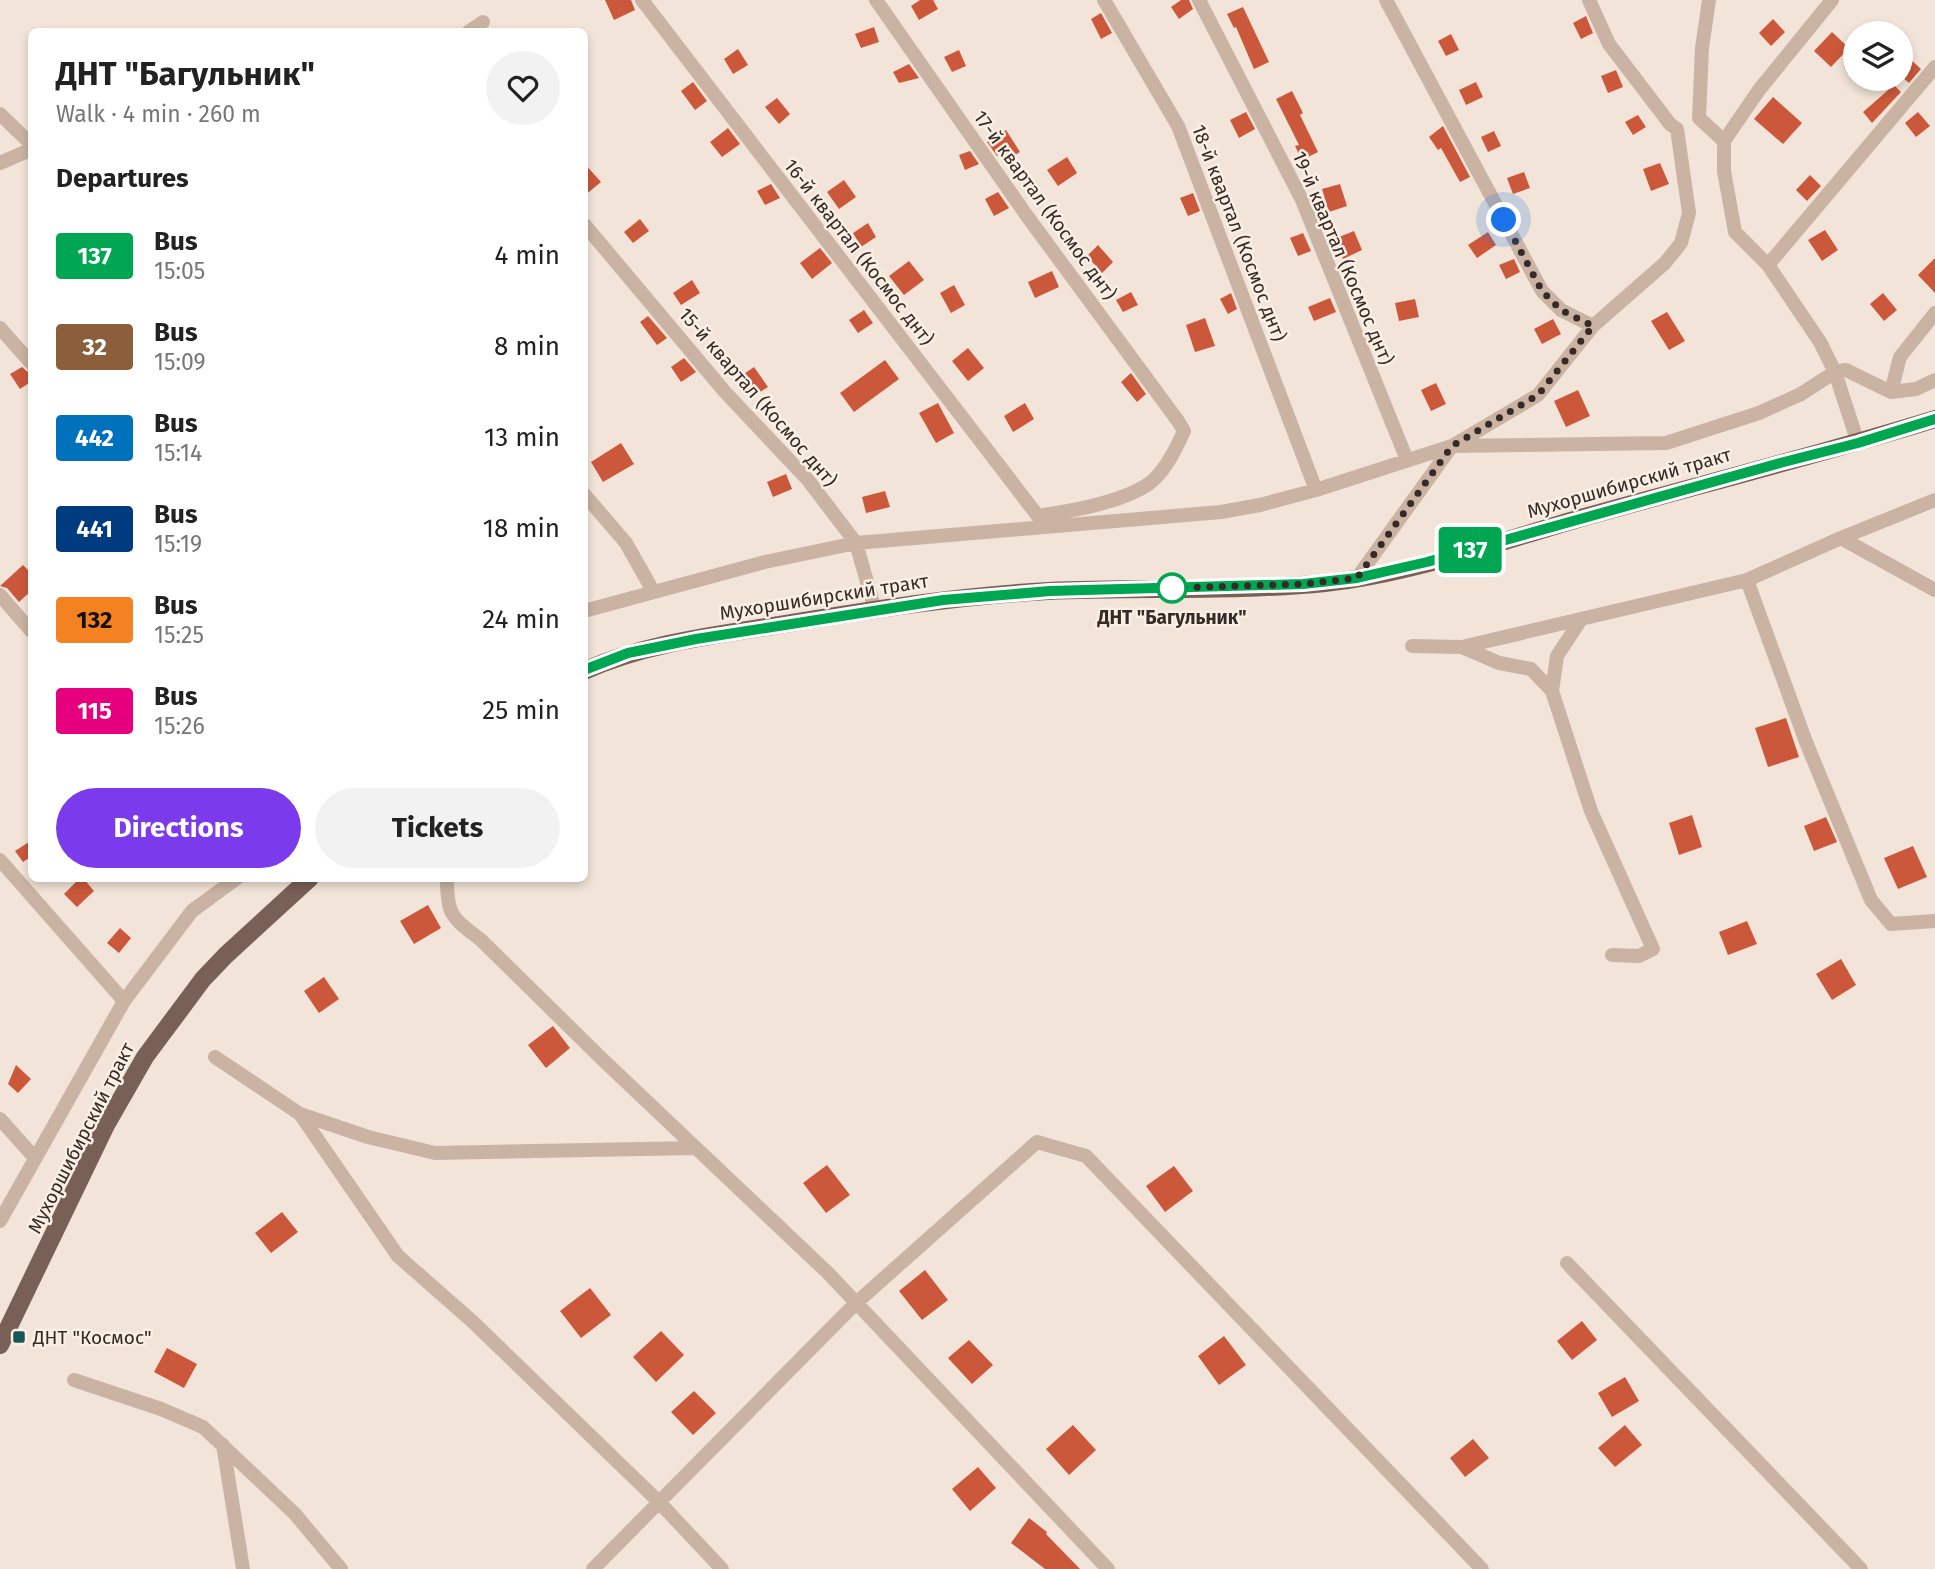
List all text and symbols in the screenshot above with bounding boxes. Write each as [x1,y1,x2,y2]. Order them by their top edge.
map controls [1843,21,1913,91]
button: layers [1843,21,1913,91]
button: heart [486,51,560,125]
text: ДНТ "Багульник" [56,54,315,94]
text: Walk · 4 min · 260 m [56,100,261,128]
street label: 17-й квартал (Космос днт) [969,106,1121,304]
street label: 18-й квартал (Космос днт) [1187,121,1291,345]
street label: 19-й квартал (Космос днт) [1288,148,1398,368]
street label: 16-й квартал (Космос днт) [779,154,939,350]
text: Departures [56,163,189,194]
your location [1486,202,1521,237]
text: Bus [154,226,197,257]
text: 4 min [494,240,560,271]
text: 137 [77,242,112,270]
text: 15:05 [154,257,205,285]
street label: 15-й квартал (Космос днт) [674,303,842,491]
text: Bus [154,317,197,348]
text: 8 min [494,331,560,362]
text: 32 [82,333,107,361]
text: 15:09 [154,348,206,376]
text: Bus [154,408,197,439]
text: 13 min [484,422,560,453]
text: 442 [75,424,114,452]
text: 15:14 [154,439,202,467]
street label: Мухоршибирский тракт [1524,443,1734,523]
text: Bus [154,499,197,530]
text: 18 min [483,513,560,544]
text: 441 [76,515,113,543]
line badge: 137 [1430,527,1510,573]
text: 15:19 [154,530,202,558]
text: 137 [1453,536,1487,564]
street label: Мухоршибирский тракт [718,569,930,625]
marker: ДНТ "Багульник" [1157,573,1187,603]
text: Bus [154,590,197,621]
text: 24 min [482,604,560,635]
text: 132 [77,606,112,634]
place label: ДНТ "Багульник" [1096,606,1247,629]
text: 15:25 [154,621,204,649]
text: Bus [154,681,197,712]
text: 25 min [482,695,560,726]
text: 115 [77,697,112,725]
text: 15:26 [154,712,205,740]
button: Directions [56,788,301,868]
button: Tickets [315,788,560,868]
street label: Мухоршибирский тракт [23,1038,139,1237]
place label: ДНТ "Космос" [32,1326,152,1349]
marker: ДНТ "Космос" [11,1329,27,1345]

